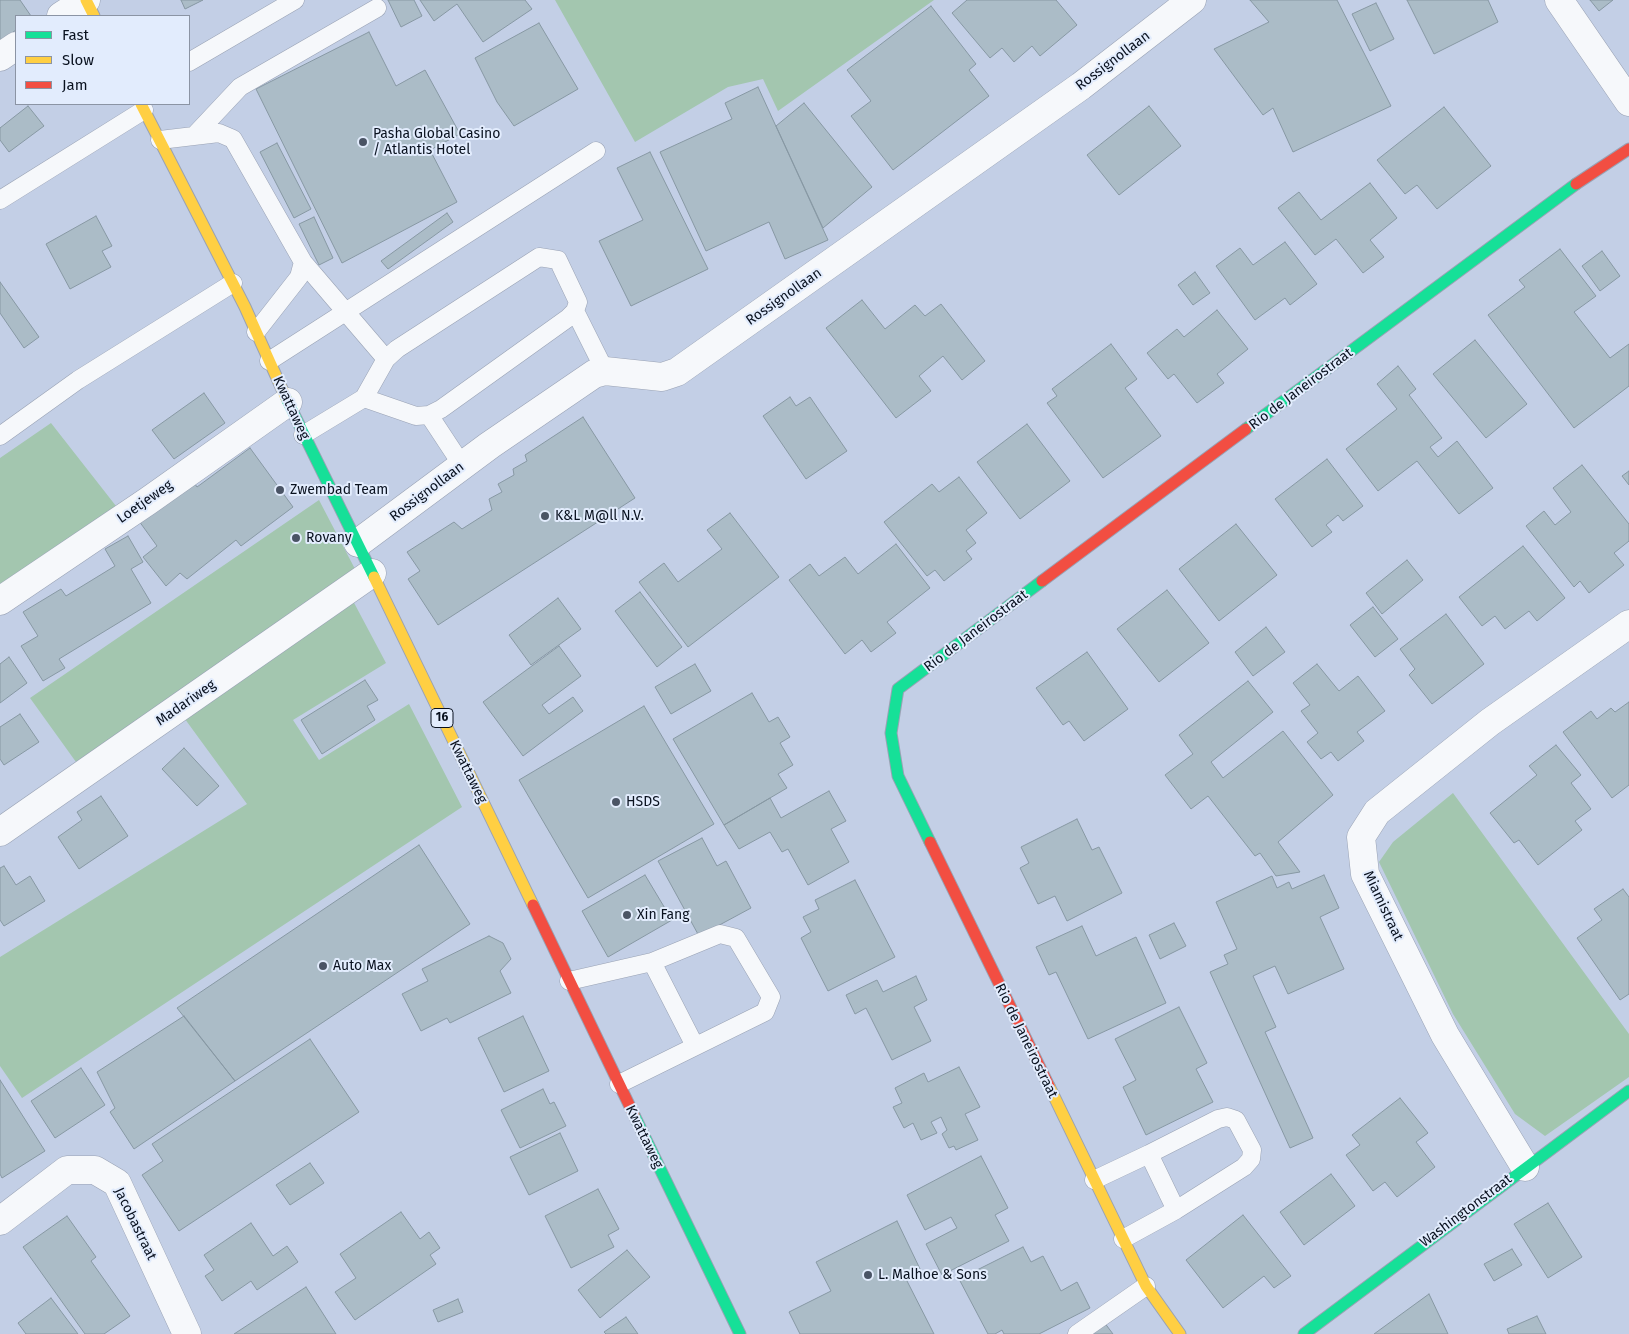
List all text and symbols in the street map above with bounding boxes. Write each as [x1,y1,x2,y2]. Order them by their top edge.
legend [15,15,190,105]
text: Fast [62,26,89,44]
street label: Rossignollaan [1073,28,1153,94]
text: Slow [62,51,94,69]
text: Jam [62,76,88,94]
place label: Pasha Global Casino / Atlantis Hotel [373,126,500,158]
marker: Pasha Global Casino / Atlantis Hotel [357,136,369,148]
street label: Rossignollaan [743,265,825,329]
street label: Rio de Janeirostraat [1246,345,1356,433]
street label: Kwattaweg [269,374,313,442]
street label: Rossignollaan [387,459,467,525]
street label: Loetjeweg [114,477,176,527]
place label: Zwembad Team [290,482,388,498]
marker: Zwembad Team [274,484,286,496]
place label: K&L M@ll N.V. [555,508,644,524]
marker: K&L M@ll N.V. [539,510,551,522]
place label: Rovany [306,530,352,546]
marker: Rovany [290,532,302,544]
street label: Rio de Janeirostraat [921,587,1031,675]
street label: Madariweg [153,676,219,730]
road number: 16 [431,708,453,728]
street label: Kwattaweg [446,738,490,806]
place label: HSDS [626,794,660,810]
marker: HSDS [610,796,622,808]
street label: Miamistraat [1360,868,1406,944]
place label: Xin Fang [637,907,690,923]
marker: Xin Fang [621,909,633,921]
place label: Auto Max [333,958,391,974]
marker: Auto Max [317,960,329,972]
street label: Rio de Janeirostraat [991,981,1061,1101]
street label: Kwattaweg [622,1103,666,1171]
street label: Washingtonstraat [1417,1171,1515,1251]
street label: Jacobastraat [110,1185,160,1263]
place label: L. Malhoe & Sons [878,1267,987,1283]
marker: L. Malhoe & Sons [862,1269,874,1281]

